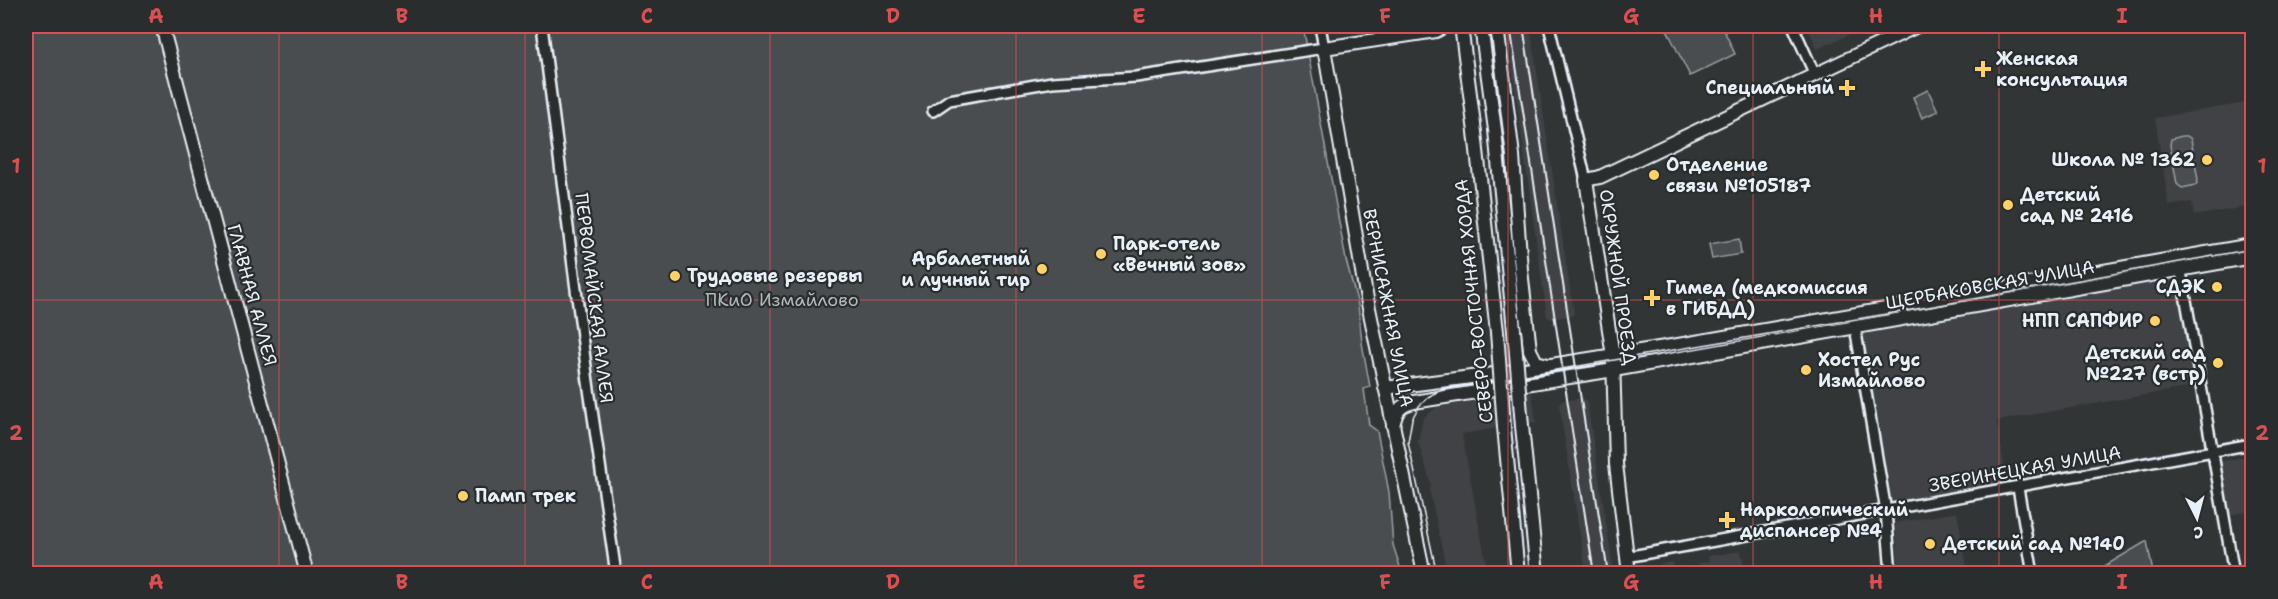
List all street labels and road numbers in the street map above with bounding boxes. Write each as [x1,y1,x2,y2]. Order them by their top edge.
street label: СЕВЕРО-ВОСТОЧНАЯ ХОРДА [1449,178,1499,424]
street label: ОКРУЖНОЙ ПРОЕЗД [1594,188,1642,367]
street label: ПЕРВОМАЙСКАЯ АЛЛЕЯ [569,192,619,404]
street label: ВЕРНИСАЖНАЯ УЛИЦА [1357,207,1419,409]
street label: ГЛАВНАЯ АЛЛЕЯ [222,222,282,368]
street label: ЩЕРБАКОВСКАЯ УЛИЦА [1884,255,2096,315]
street label: ЗВЕРИНЕЦКАЯ УЛИЦА [1927,440,2123,498]

